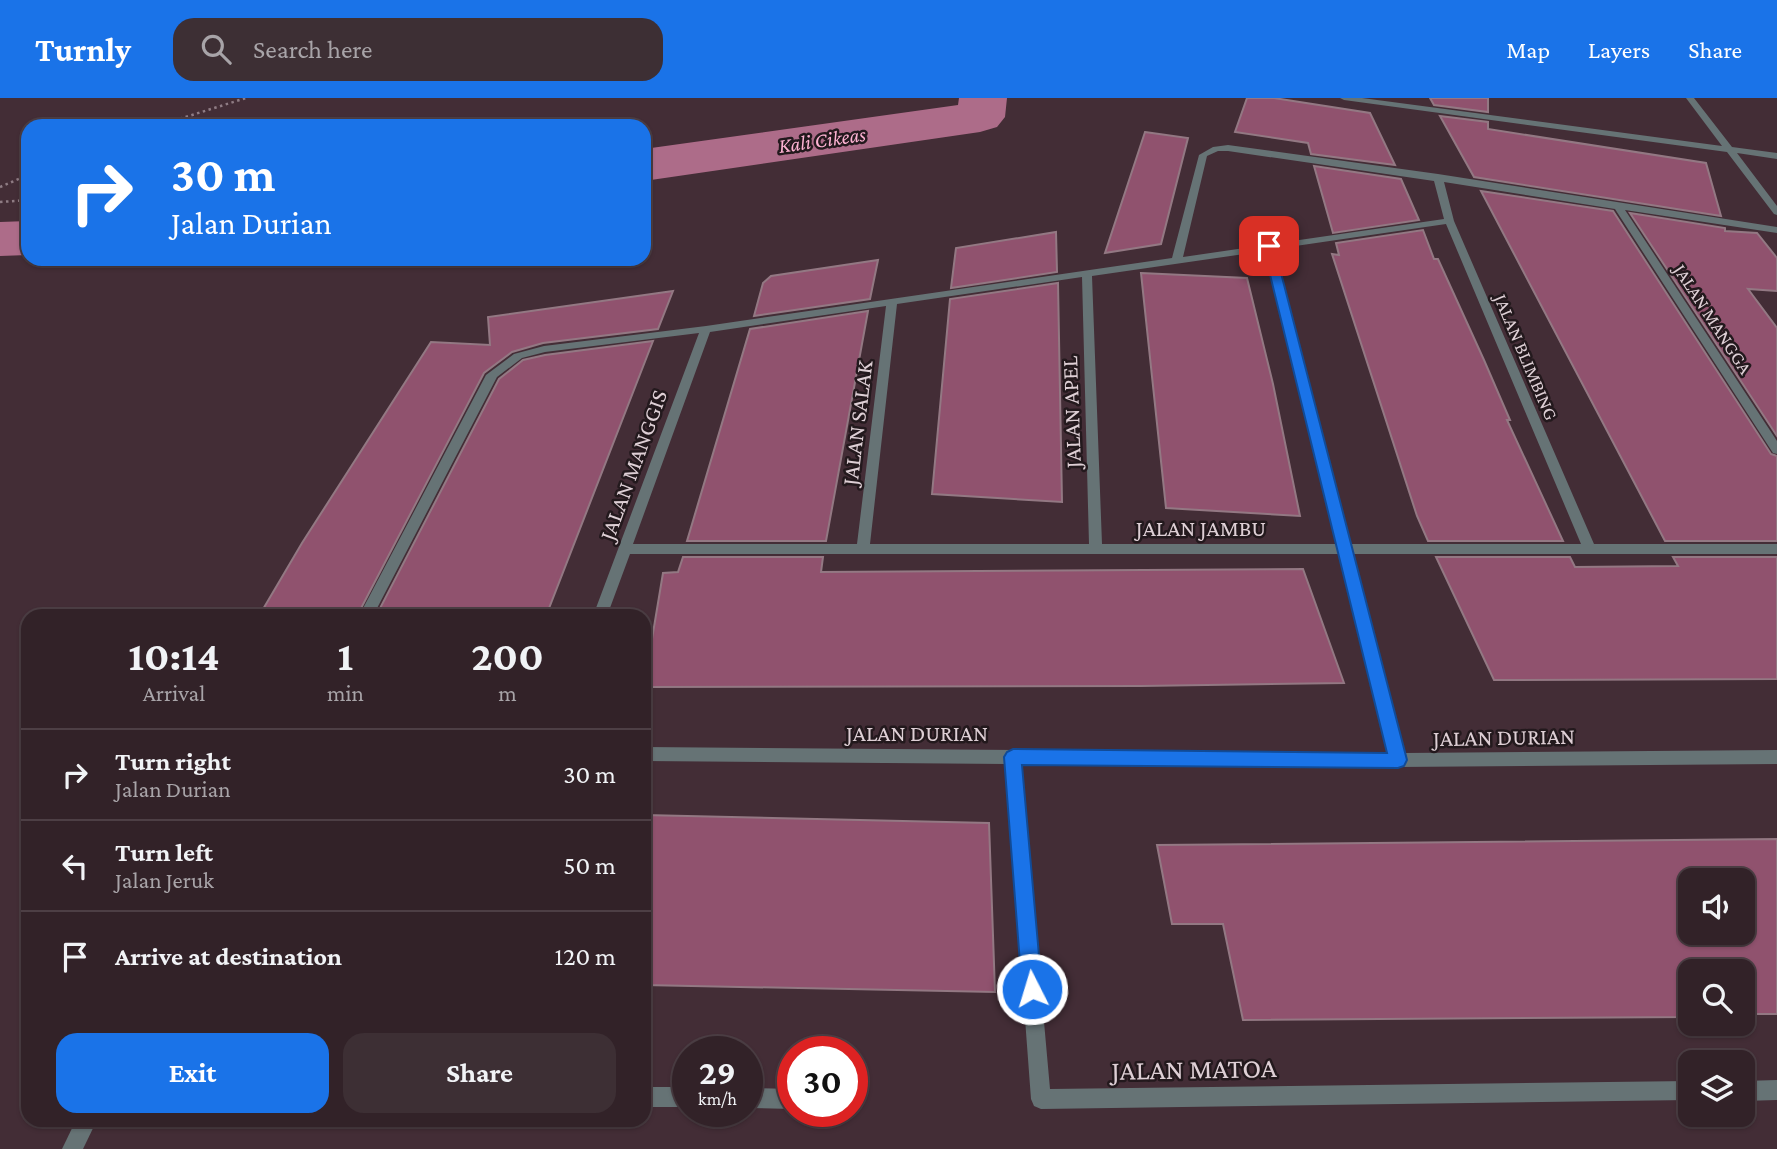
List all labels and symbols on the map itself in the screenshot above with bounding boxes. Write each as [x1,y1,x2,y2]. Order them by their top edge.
water label: Kali Cikeas [777,122,868,158]
pin [1239,216,1299,276]
street label: JALAN MANGGA [1669,258,1756,378]
street label: JALAN BLIMBING [1489,289,1562,423]
street label: JALAN APEL [1056,355,1086,471]
street label: JALAN SALAK [836,358,878,489]
street label: JALAN MANGGIS [593,386,672,546]
street label: JALAN JAMBU [1134,515,1266,541]
street label: JALAN DURIAN [844,720,988,746]
street label: JALAN DURIAN [1431,723,1575,751]
position arrow [995,952,1069,1026]
speed limit sign: 30 [777,1036,868,1127]
street label: JALAN MATOA [1108,1052,1277,1086]

